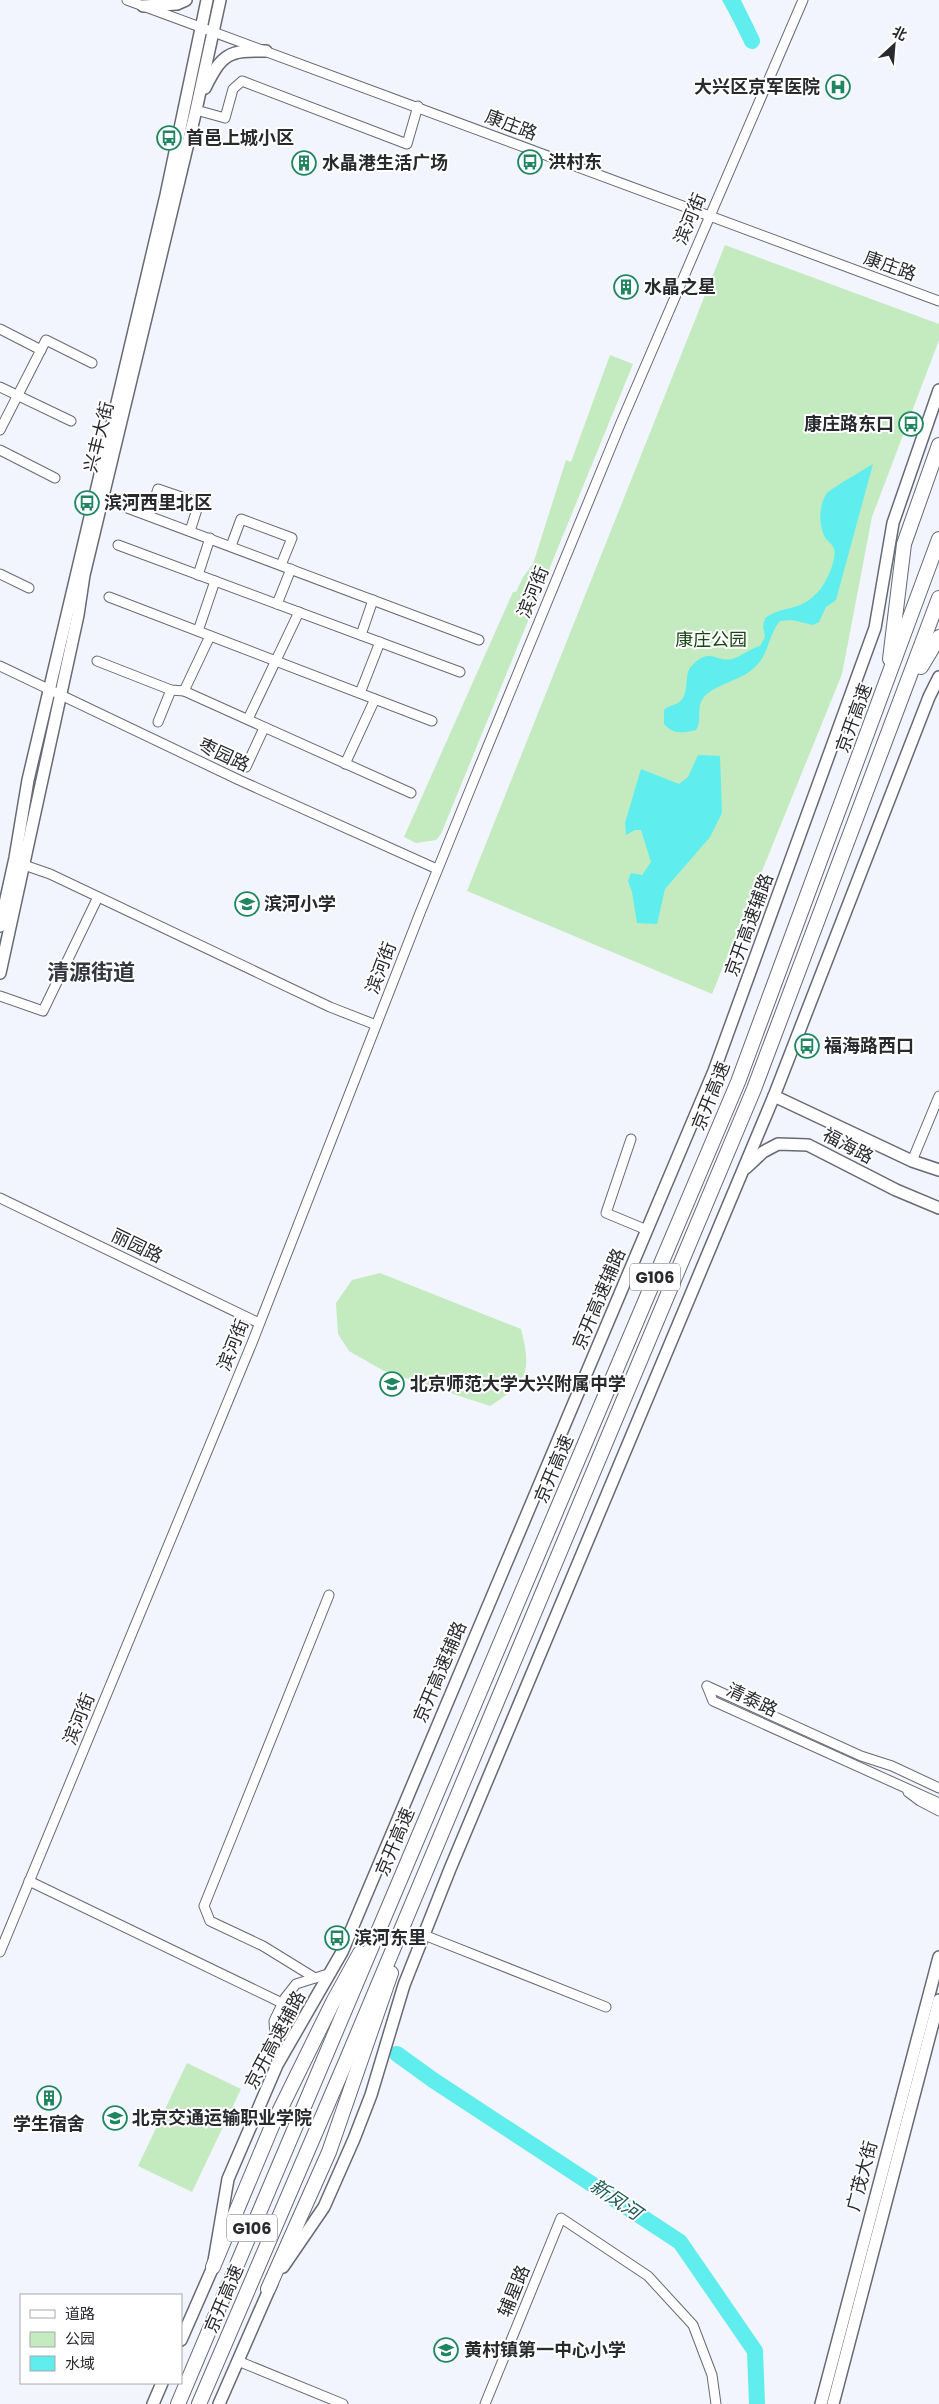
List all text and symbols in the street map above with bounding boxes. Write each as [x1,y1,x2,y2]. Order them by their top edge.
north arrow [869,20,919,70]
text: 北 [889,21,910,45]
place label: 大兴区京军医院 [694,74,820,99]
hospital icon: 大兴区京军医院 [825,74,851,100]
street label: 康庄路 [481,103,541,146]
bus stop icon: 首邑上城小区 [156,125,182,151]
place label: 首邑上城小区 [186,125,294,150]
bus stop icon: 洪村东 [517,149,543,175]
place label: 洪村东 [548,149,602,174]
building icon: 水晶港生活广场 [291,150,317,176]
place label: 水晶港生活广场 [322,150,448,175]
street label: 滨河街 [667,189,712,249]
street label: 康庄路 [861,245,920,287]
building icon: 水晶之星 [613,274,639,300]
place label: 水晶之星 [644,274,716,299]
street label: 兴丰大街 [78,399,119,475]
place label: 康庄路东口 [804,411,894,436]
bus stop icon: 康庄路东口 [898,411,924,437]
bus stop icon: 滨河西里北区 [74,490,100,516]
place label: 滨河西里北区 [104,490,212,515]
street label: 滨河街 [511,562,554,622]
park label: 康庄公园 [675,627,747,652]
street label: 京开高速 [829,680,878,756]
street label: 枣园路 [194,732,254,777]
street label: 京开高速辅路 [718,870,779,980]
school or university icon: 滨河小学 [234,891,260,917]
place label: 滨河小学 [264,891,336,916]
street label: 滨河街 [359,938,402,998]
district label: 清源街道 [47,957,135,988]
bus stop icon: 福海路西口 [794,1033,820,1059]
place label: 福海路西口 [824,1033,914,1058]
street label: 京开高速 [685,1058,736,1134]
street label: 福海路 [819,1122,878,1169]
street label: 丽园路 [107,1222,167,1269]
street label: 京开高速辅路 [566,1244,631,1353]
road number: G106 [630,1264,680,1290]
street label: 滨河街 [211,1315,254,1375]
school or university icon: 北京师范大学大兴附属中学 [379,1371,405,1397]
place label: 北京师范大学大兴附属中学 [410,1371,626,1396]
street label: 京开高速 [528,1431,579,1507]
street label: 京开高速辅路 [407,1617,472,1726]
street label: 清泰路 [722,1677,782,1722]
street label: 滨河街 [57,1689,100,1749]
street label: 京开高速 [369,1804,420,1880]
bus stop icon: 滨河东里 [324,1925,350,1951]
place label: 滨河东里 [354,1925,426,1950]
street label: 京开高速辅路 [238,1986,311,2093]
building icon: 学生宿舍 [36,2085,62,2111]
school or university icon: 北京交通运输职业学院 [102,2105,128,2131]
place label: 北京交通运输职业学院 [132,2105,312,2130]
place label: 学生宿舍 [13,2111,85,2136]
street label: 广茂大街 [840,2138,883,2214]
water label: 新凤河 [585,2172,650,2229]
road number: G106 [227,2214,277,2242]
street label: 京开高速 [198,2261,249,2337]
street label: 辅星路 [492,2261,535,2321]
legend [20,2294,182,2384]
text: 道路 [65,2303,95,2324]
text: 公园 [65,2328,95,2349]
school or university icon: 黄村镇第一中心小学 [433,2337,459,2363]
place label: 黄村镇第一中心小学 [464,2337,626,2362]
text: 水域 [65,2353,95,2374]

